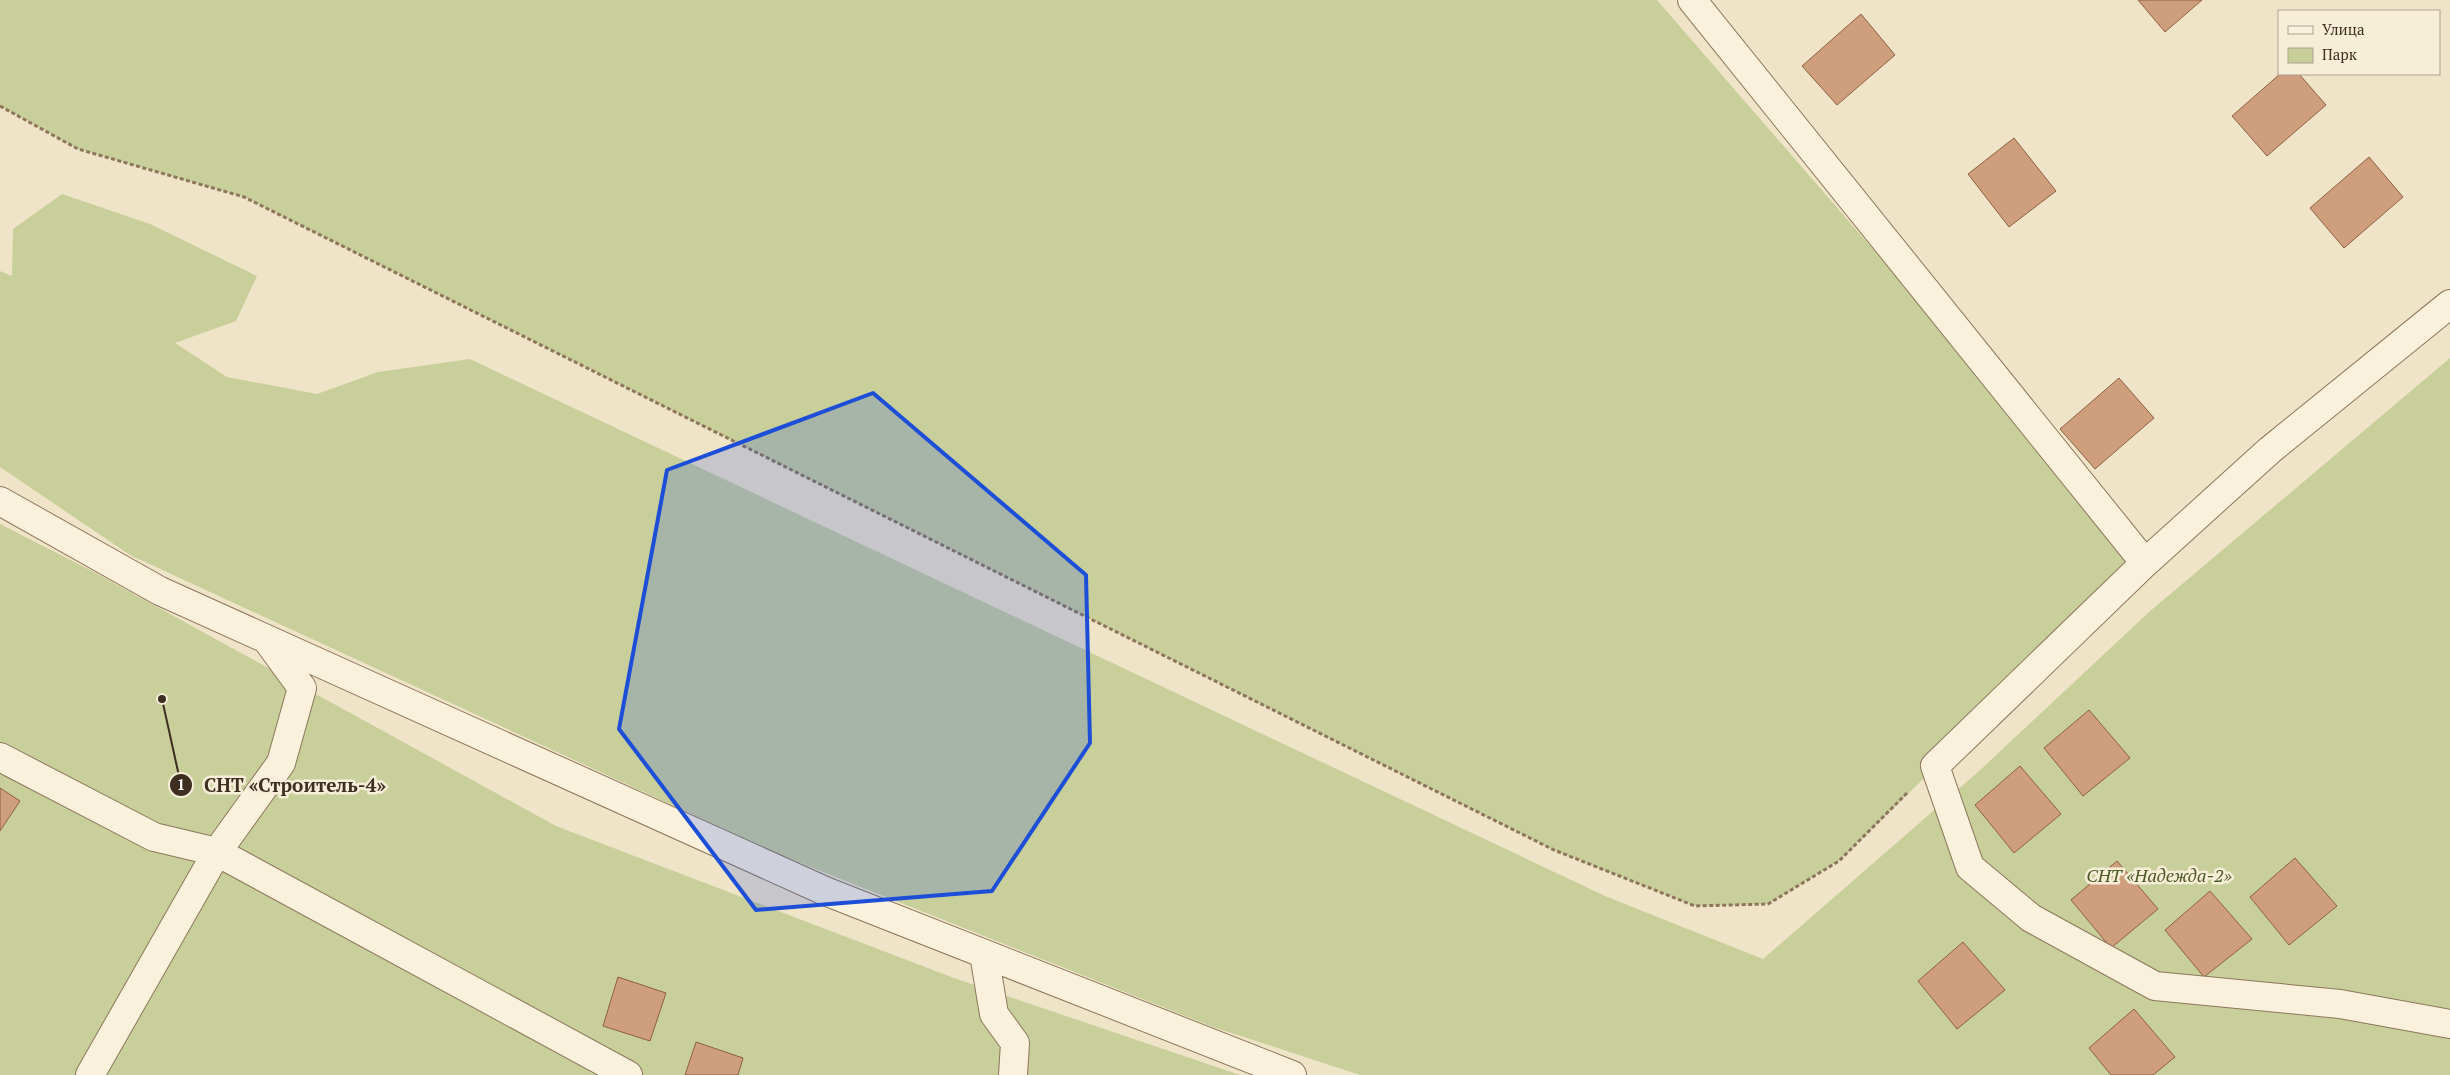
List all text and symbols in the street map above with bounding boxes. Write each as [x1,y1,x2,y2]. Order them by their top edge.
legend [2278,10,2440,75]
text: Улица [2322,19,2365,39]
text: Парк [2322,44,2358,64]
callout: СНТ «Строитель-4» [169,768,396,802]
text: СНТ «Строитель-4» [204,772,386,797]
text: 1 [177,774,185,794]
park label: СНТ «Надежда-2» [2086,863,2232,887]

